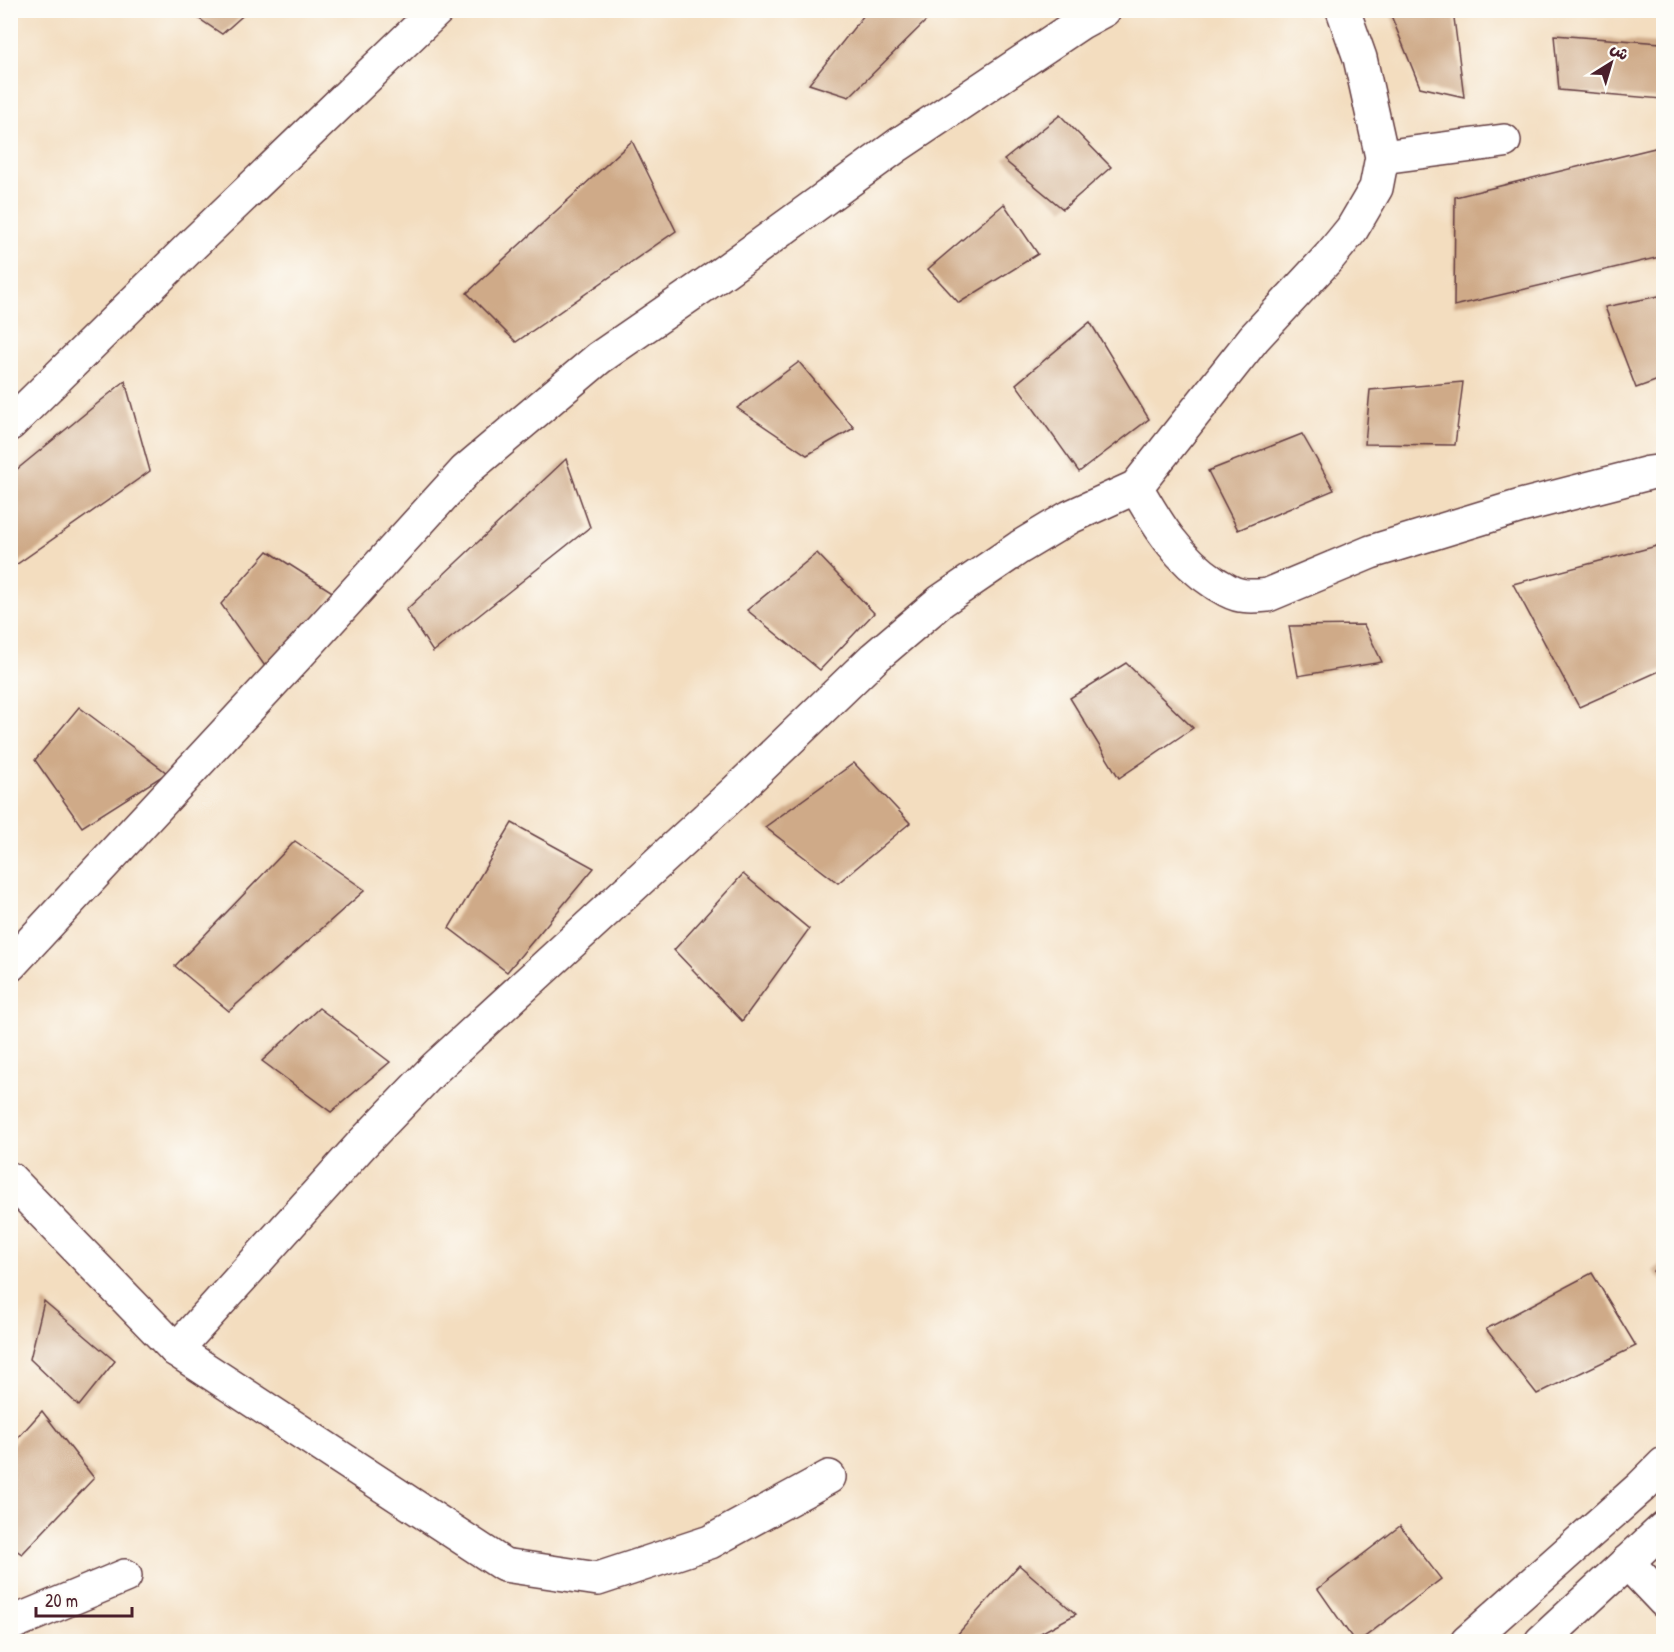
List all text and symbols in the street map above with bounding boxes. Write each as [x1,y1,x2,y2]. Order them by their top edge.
north arrow [1581,33,1641,93]
text: ش [1606,37,1634,65]
scale bar [36,1580,132,1618]
text: 20 m [45,1588,78,1613]

